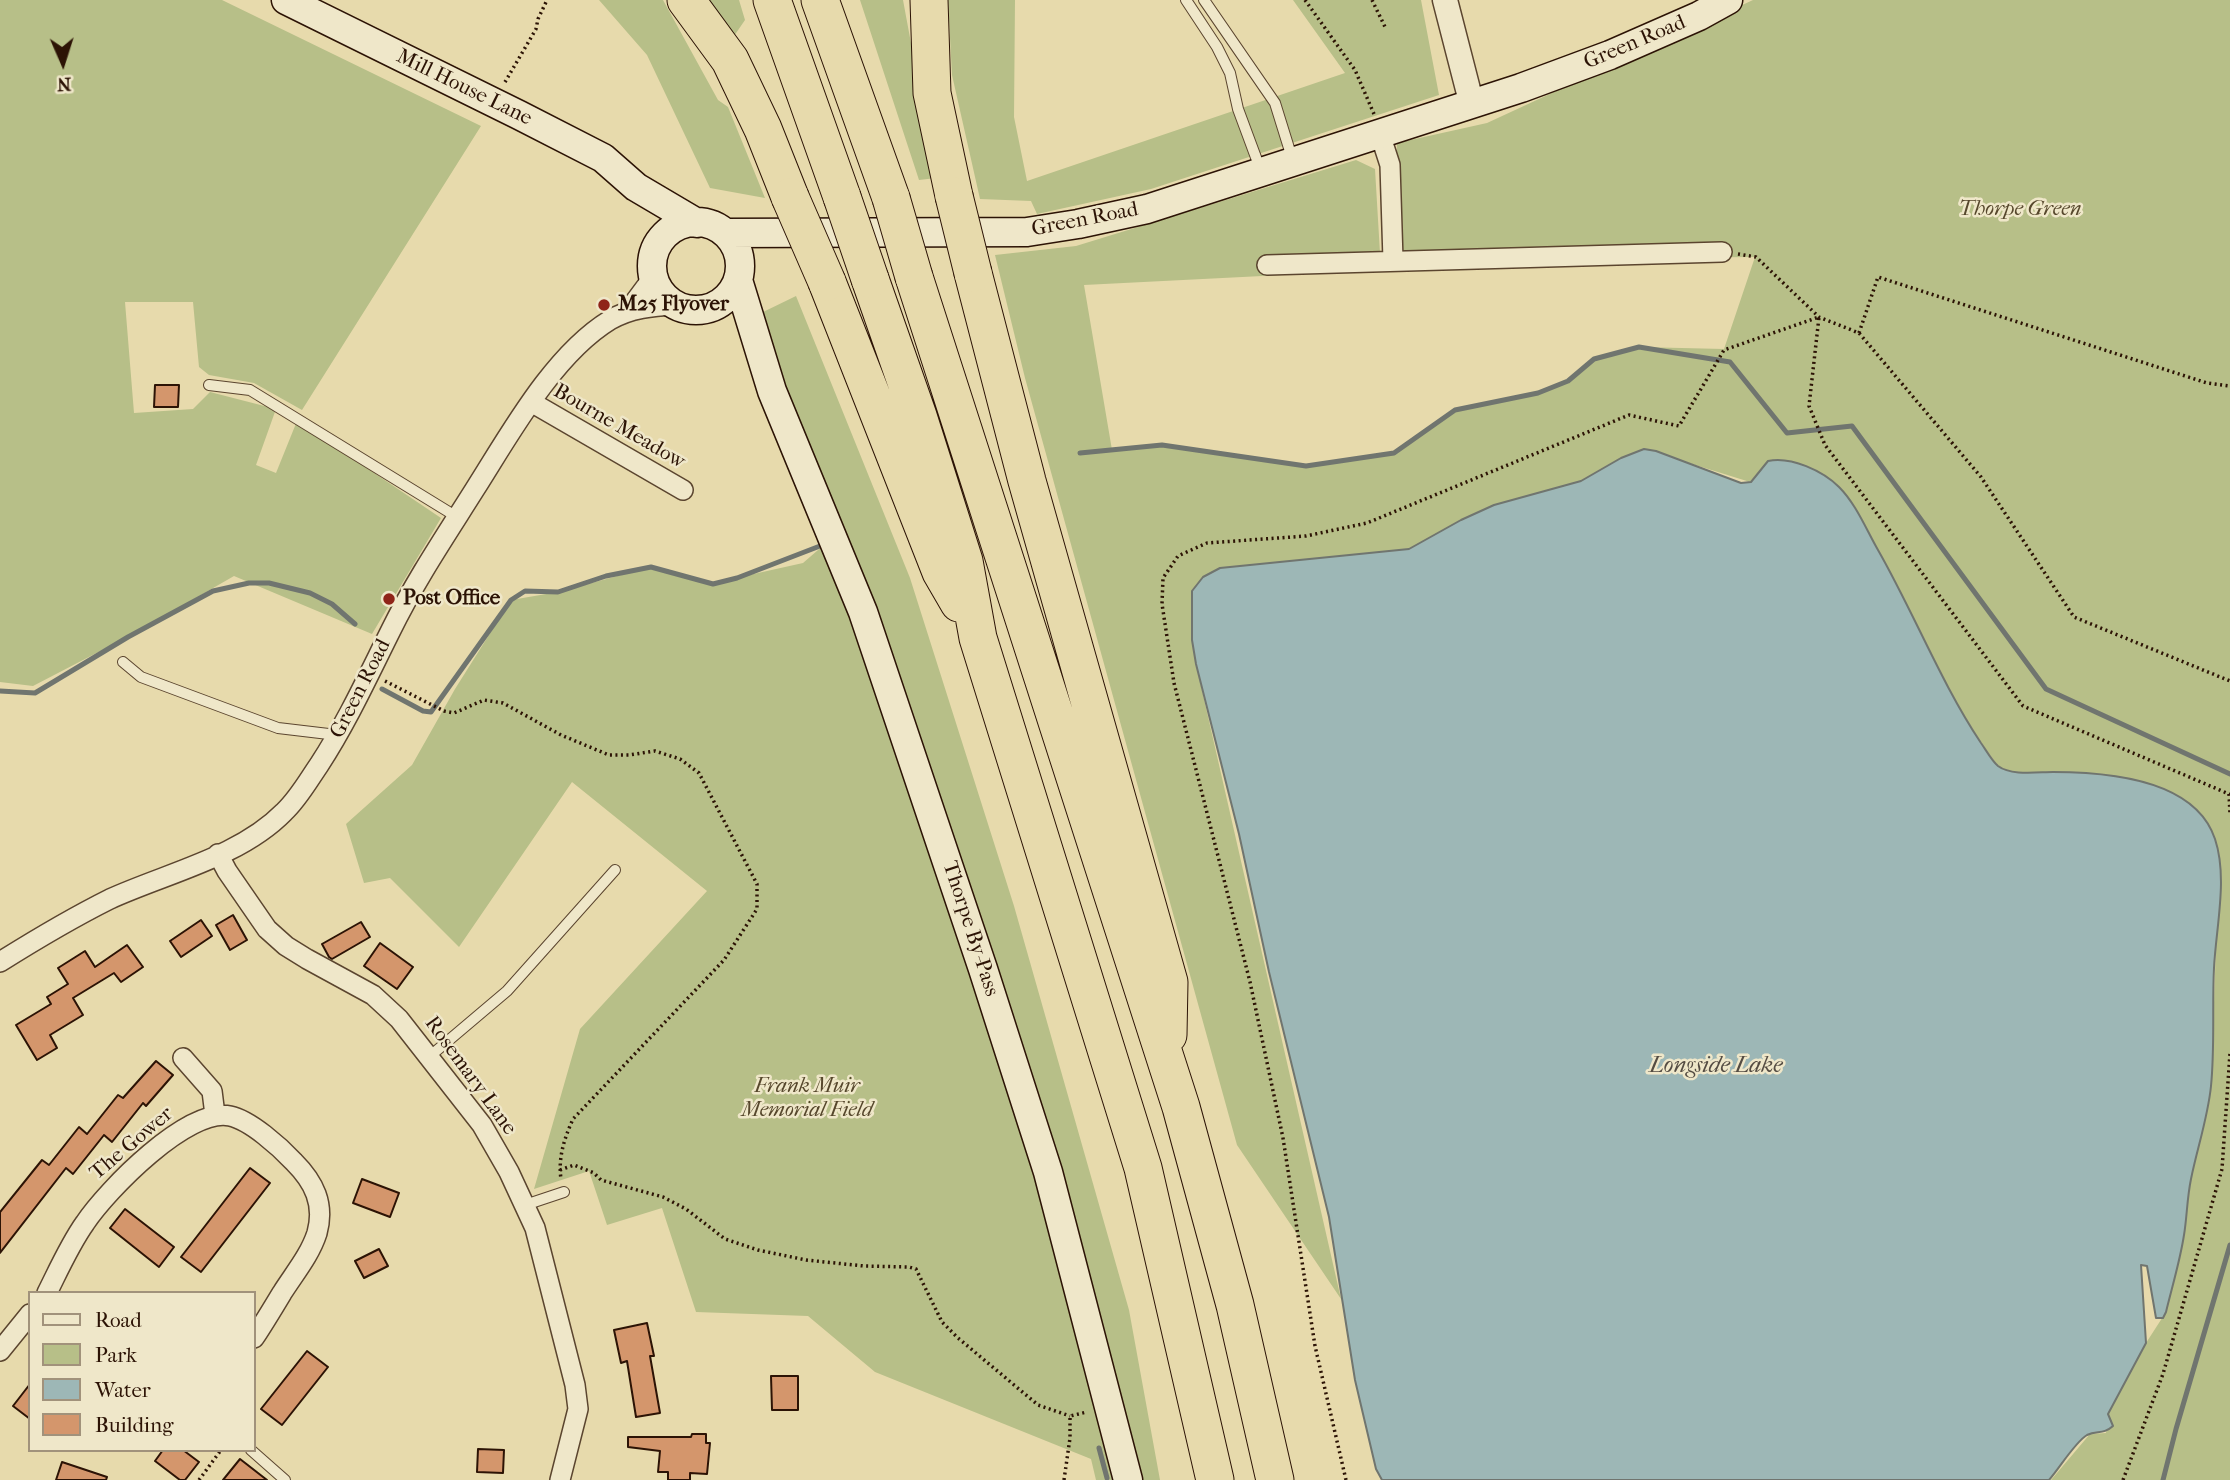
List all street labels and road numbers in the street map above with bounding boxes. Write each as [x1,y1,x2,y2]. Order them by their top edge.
street label: Green Road [1580,10,1690,76]
street label: Mill House Lane [392,44,536,132]
street label: Green Road [1030,197,1140,243]
street label: Bourne Meadow [548,379,690,475]
street label: Green Road [325,635,397,743]
street label: Thorpe By-Pass [936,858,1004,1000]
street label: Rosemary Lane [419,1012,521,1140]
street label: The Gower [85,1102,179,1186]

